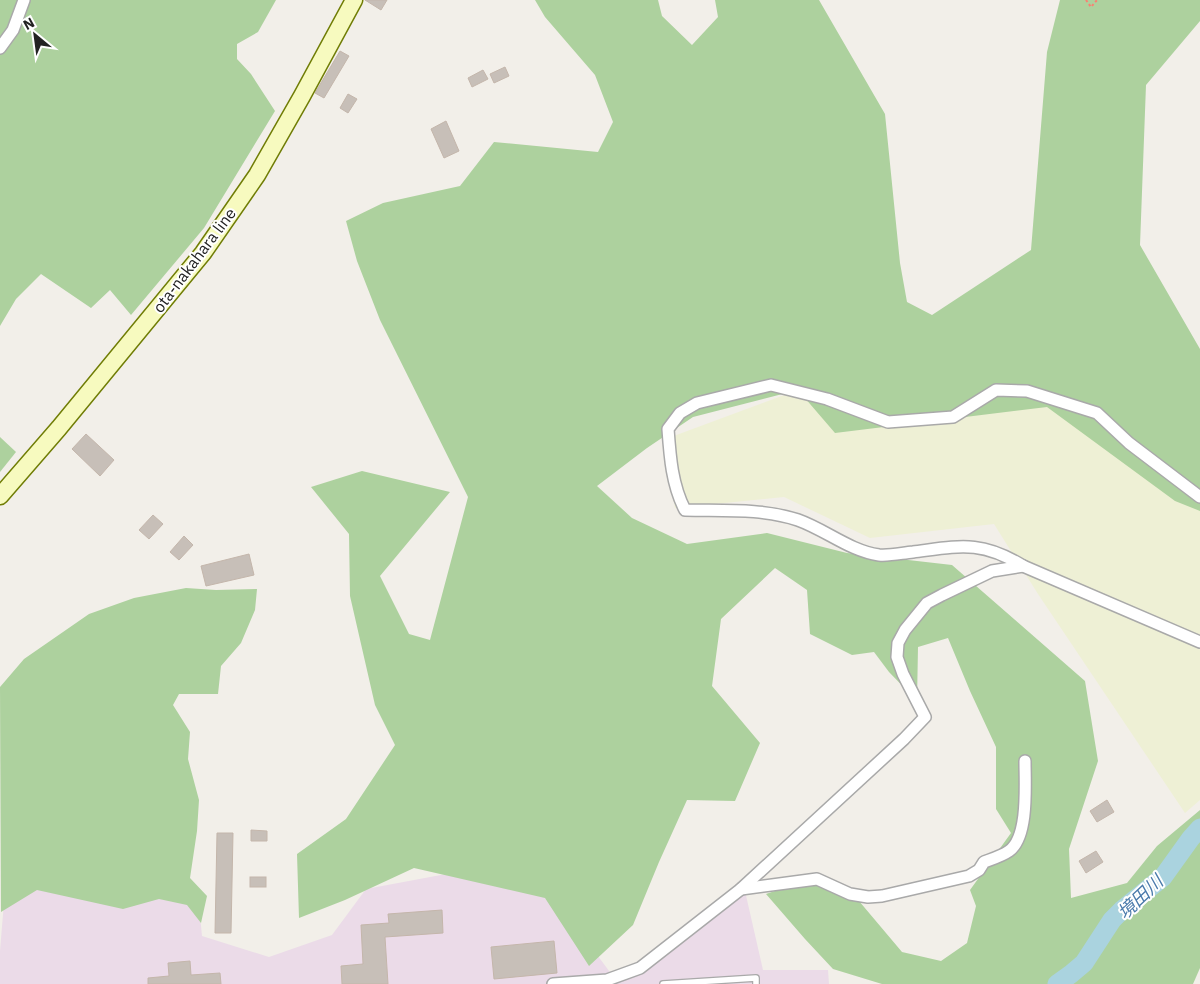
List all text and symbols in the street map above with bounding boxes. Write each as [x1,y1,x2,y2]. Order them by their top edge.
north arrow [10,10,60,60]
text: N [20,13,37,34]
street label: ota-nakahara line [148,204,240,316]
water label: 境田川 [1112,869,1169,924]

